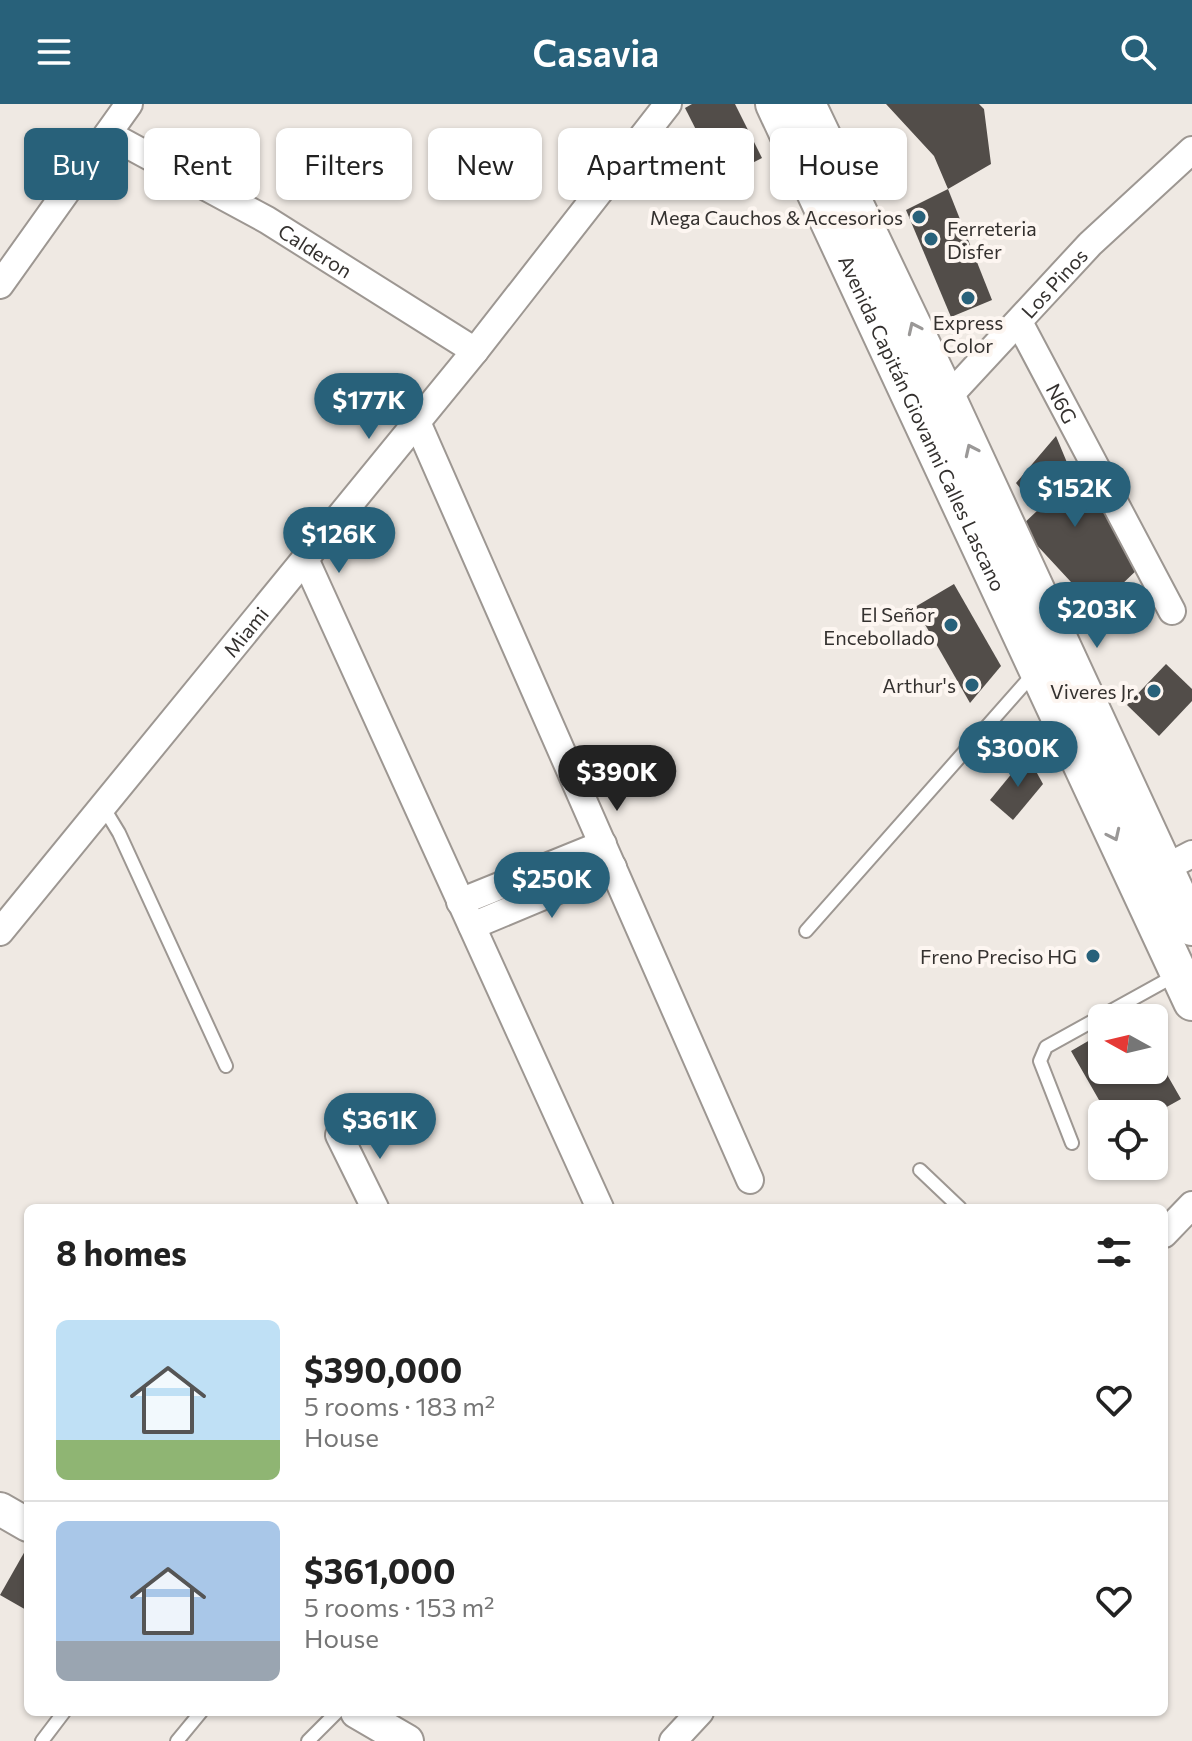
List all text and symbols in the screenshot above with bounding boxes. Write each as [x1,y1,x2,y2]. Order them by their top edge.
icon: menu [32,30,76,74]
text: Casavia [533,30,659,74]
icon: search [1116,30,1160,74]
chip: Buy [24,128,128,200]
chip: Rent [144,128,260,200]
chip: Filters [276,128,412,200]
chip: New [428,128,542,200]
chip: Apartment [558,128,754,200]
chip: House [770,128,907,200]
place label: Mega Cauchos & Accesorios [650,205,903,229]
marker: Mega Cauchos & Accesorios [910,208,928,226]
place label: Ferreteria Disfer [947,216,1037,263]
street label: Calderon [274,218,357,283]
marker: Ferreteria Disfer [922,230,940,248]
street label: Los Pinos [1016,243,1092,323]
street label: Avenida Capitán Giovanni Calles Lascano [834,251,1011,595]
marker: Express Color [959,289,977,307]
place label: Express Color [933,310,1003,357]
one-way arrow [908,322,924,336]
pin: $177K [313,373,425,441]
street label: N6G [1042,379,1082,427]
text: $177K [332,383,406,414]
one-way arrow [965,443,981,458]
pin: $152K [1019,461,1131,529]
text: $152K [1038,471,1112,502]
pin: $126K [283,507,395,575]
text: $126K [301,517,377,548]
pin: $203K [1041,582,1153,650]
text: $203K [1057,592,1137,623]
street label: Miami [218,602,273,661]
place label: El Señor Encebollado [823,602,935,649]
marker: El Señor Encebollado [942,616,960,634]
place label: Arthur's [882,673,956,697]
marker: Arthur's [963,676,981,694]
place label: Viveres Jr. [1050,679,1138,703]
marker: Viveres Jr. [1145,682,1163,700]
pin: $300K [962,721,1074,789]
text: $300K [977,731,1059,762]
pin: $390K [561,745,673,813]
text: $390K [576,755,658,786]
one-way arrow [1104,826,1120,841]
pin: $250K [496,852,608,920]
text: $250K [512,862,592,893]
place label: Freno Preciso HG [920,944,1077,968]
marker: Freno Preciso HG [1084,947,1102,965]
north arrow [1088,1004,1168,1084]
map controls [1088,1004,1168,1180]
pin: $361K [324,1093,436,1161]
button: locate [1088,1100,1168,1180]
text: $361K [342,1103,418,1134]
icon: filters [1092,1230,1136,1274]
text: 8 homes [56,1231,187,1273]
text: $390,000 [304,1348,462,1390]
icon: home [120,1352,216,1448]
icon: heart [1092,1378,1136,1422]
text: 5 rooms · 183 m² [304,1390,495,1421]
text: House [304,1421,379,1452]
text: $361,000 [304,1549,456,1591]
icon: home [120,1553,216,1649]
icon: heart [1092,1579,1136,1623]
text: 5 rooms · 153 m² [304,1591,495,1622]
text: House [304,1622,379,1653]

